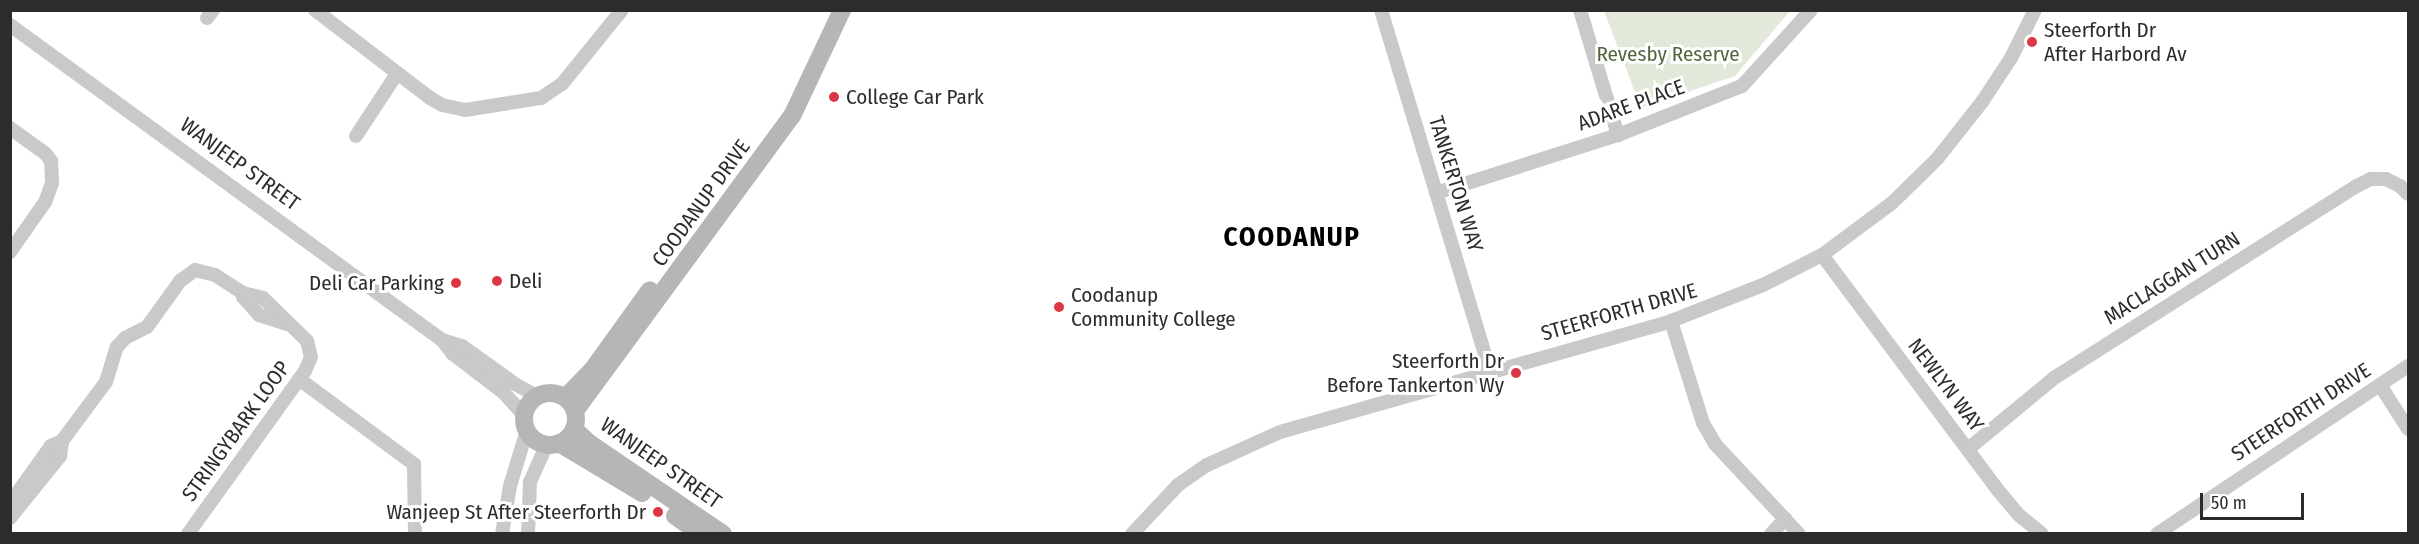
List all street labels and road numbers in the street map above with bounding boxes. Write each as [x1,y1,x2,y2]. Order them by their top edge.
street label: ADARE PLACE [1574,74,1688,136]
street label: WANJEEP STREET [175,112,305,216]
street label: TANKERTON WAY [1423,113,1489,255]
street label: COODANUP DRIVE [647,135,755,271]
street label: MACLAGGAN TURN [2099,226,2245,330]
street label: STEERFORTH DRIVE [1538,278,1700,346]
street label: NEWLYN WAY [1903,333,1989,437]
street label: STRINGYBARK LOOP [177,356,295,506]
street label: STEERFORTH DRIVE [2227,358,2375,466]
street label: WANJEEP STREET [596,412,726,514]

